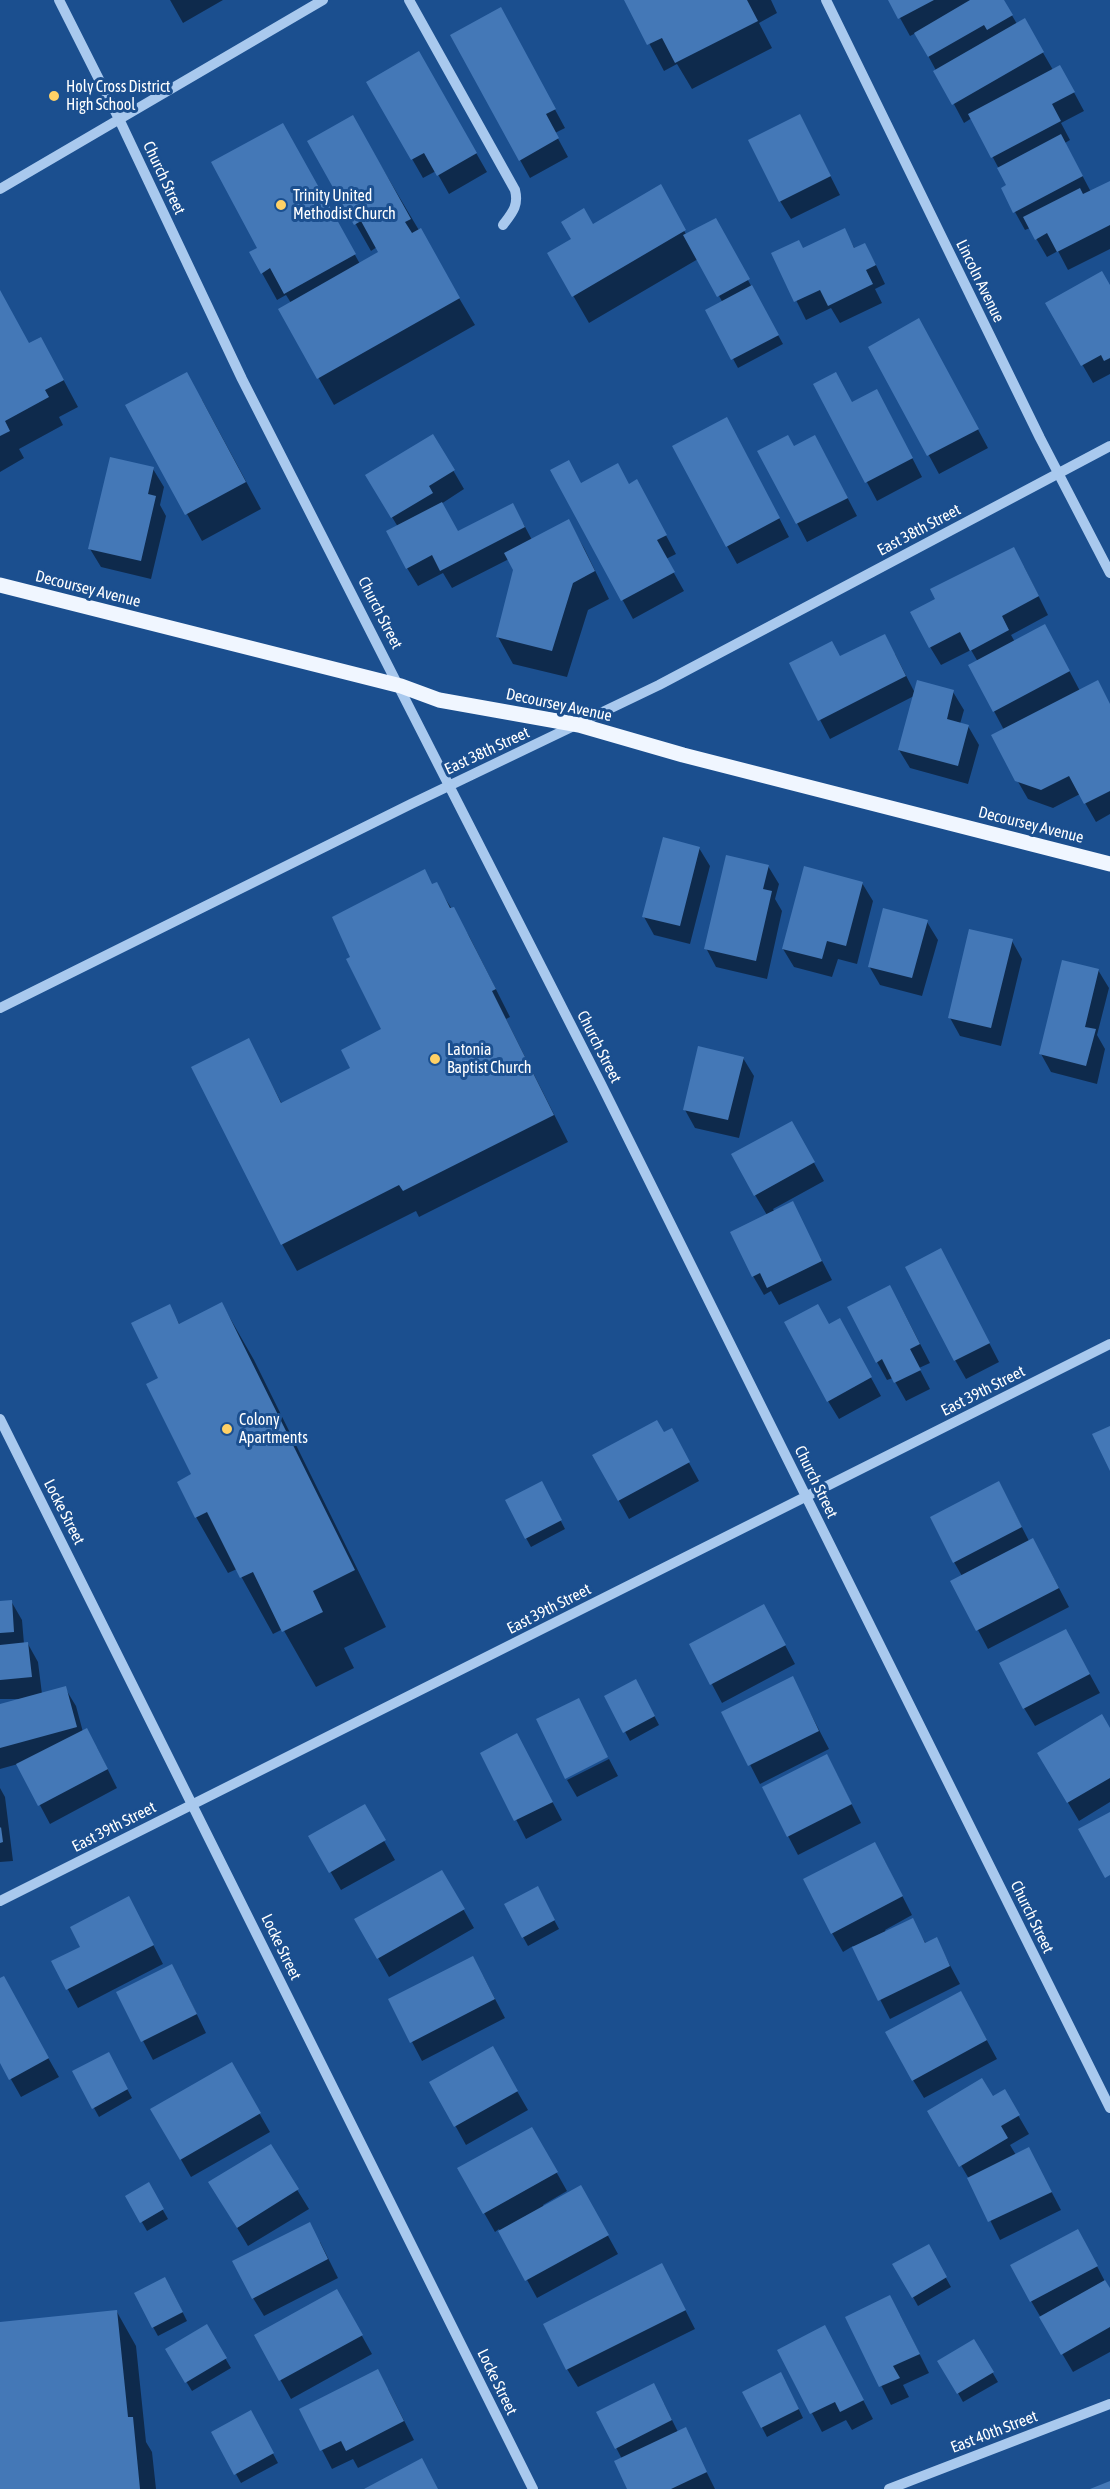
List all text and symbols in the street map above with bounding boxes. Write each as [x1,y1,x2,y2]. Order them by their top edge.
place label: Holy Cross District High School [66,77,170,115]
marker: Holy Cross District High School [47,89,61,103]
street label: Church Street [139,138,189,218]
place label: Trinity United Methodist Church [293,186,396,224]
marker: Trinity United Methodist Church [274,198,288,212]
street label: Lincoln Avenue [952,237,1008,325]
street label: East 38th Street [874,500,964,560]
street label: Decoursey Avenue [33,567,143,611]
street label: Church Street [354,574,406,652]
street label: Decoursey Avenue [504,684,614,726]
street label: East 38th Street [442,723,532,779]
street label: Decoursey Avenue [976,803,1086,847]
street label: Church Street [573,1008,625,1086]
place label: Latonia Baptist Church [447,1040,531,1078]
marker: Latonia Baptist Church [428,1052,442,1066]
street label: East 39th Street [938,1362,1028,1420]
place label: Colony Apartments [239,1410,308,1448]
marker: Colony Apartments [220,1422,234,1436]
street label: Church Street [790,1443,842,1521]
street label: Locke Street [39,1476,89,1548]
street label: East 39th Street [504,1580,594,1638]
street label: East 39th Street [69,1798,159,1856]
street label: Church Street [1006,1878,1058,1956]
street label: Locke Street [257,1911,305,1983]
street label: Locke Street [473,2346,521,2418]
street label: East 40th Street [948,2407,1040,2457]

